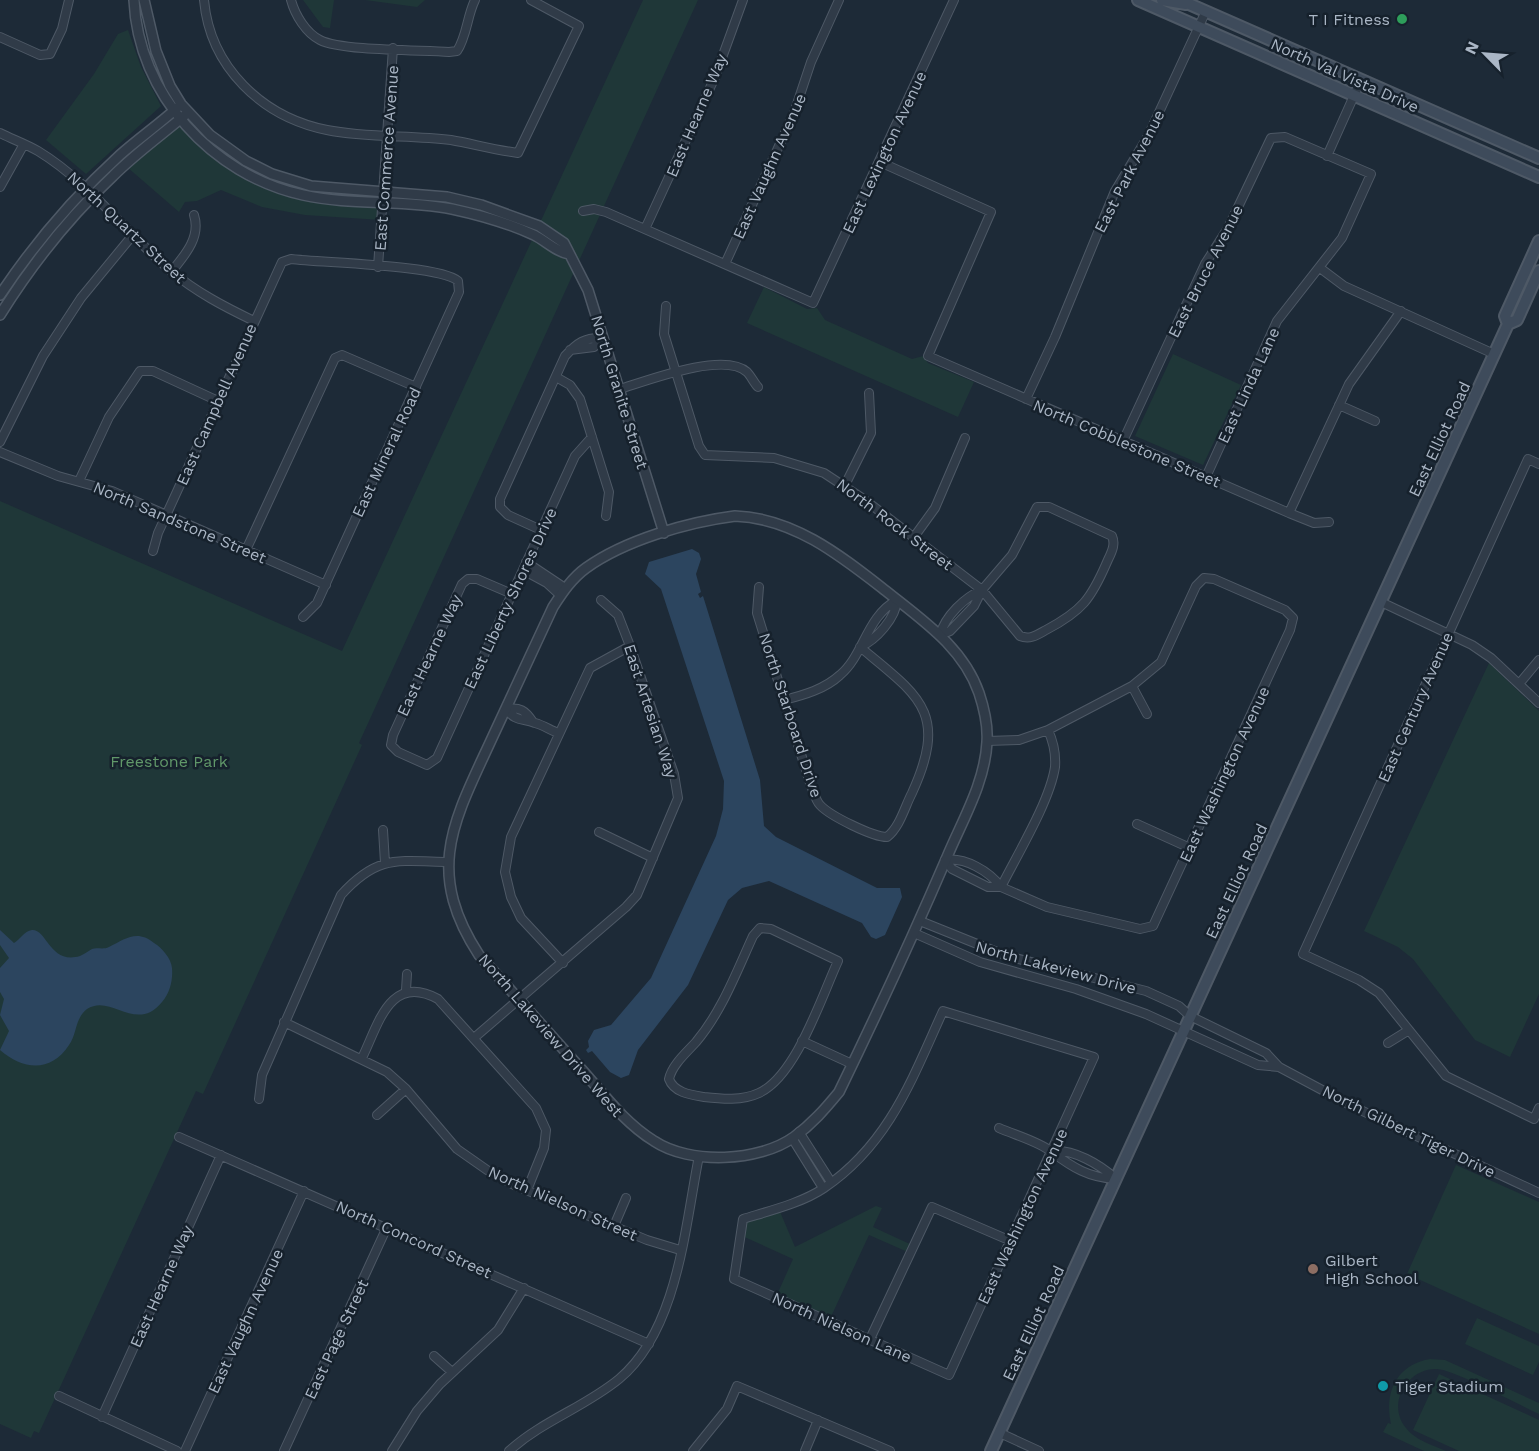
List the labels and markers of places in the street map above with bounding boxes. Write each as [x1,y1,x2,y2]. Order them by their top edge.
place label: T I Fitness [1308,10,1390,29]
marker: T I Fitness [1395,12,1409,26]
place label: Gilbert High School [1325,1251,1418,1288]
marker: Gilbert High School [1306,1262,1320,1276]
place label: Tiger Stadium [1395,1377,1503,1396]
marker: Tiger Stadium [1376,1379,1390,1393]

